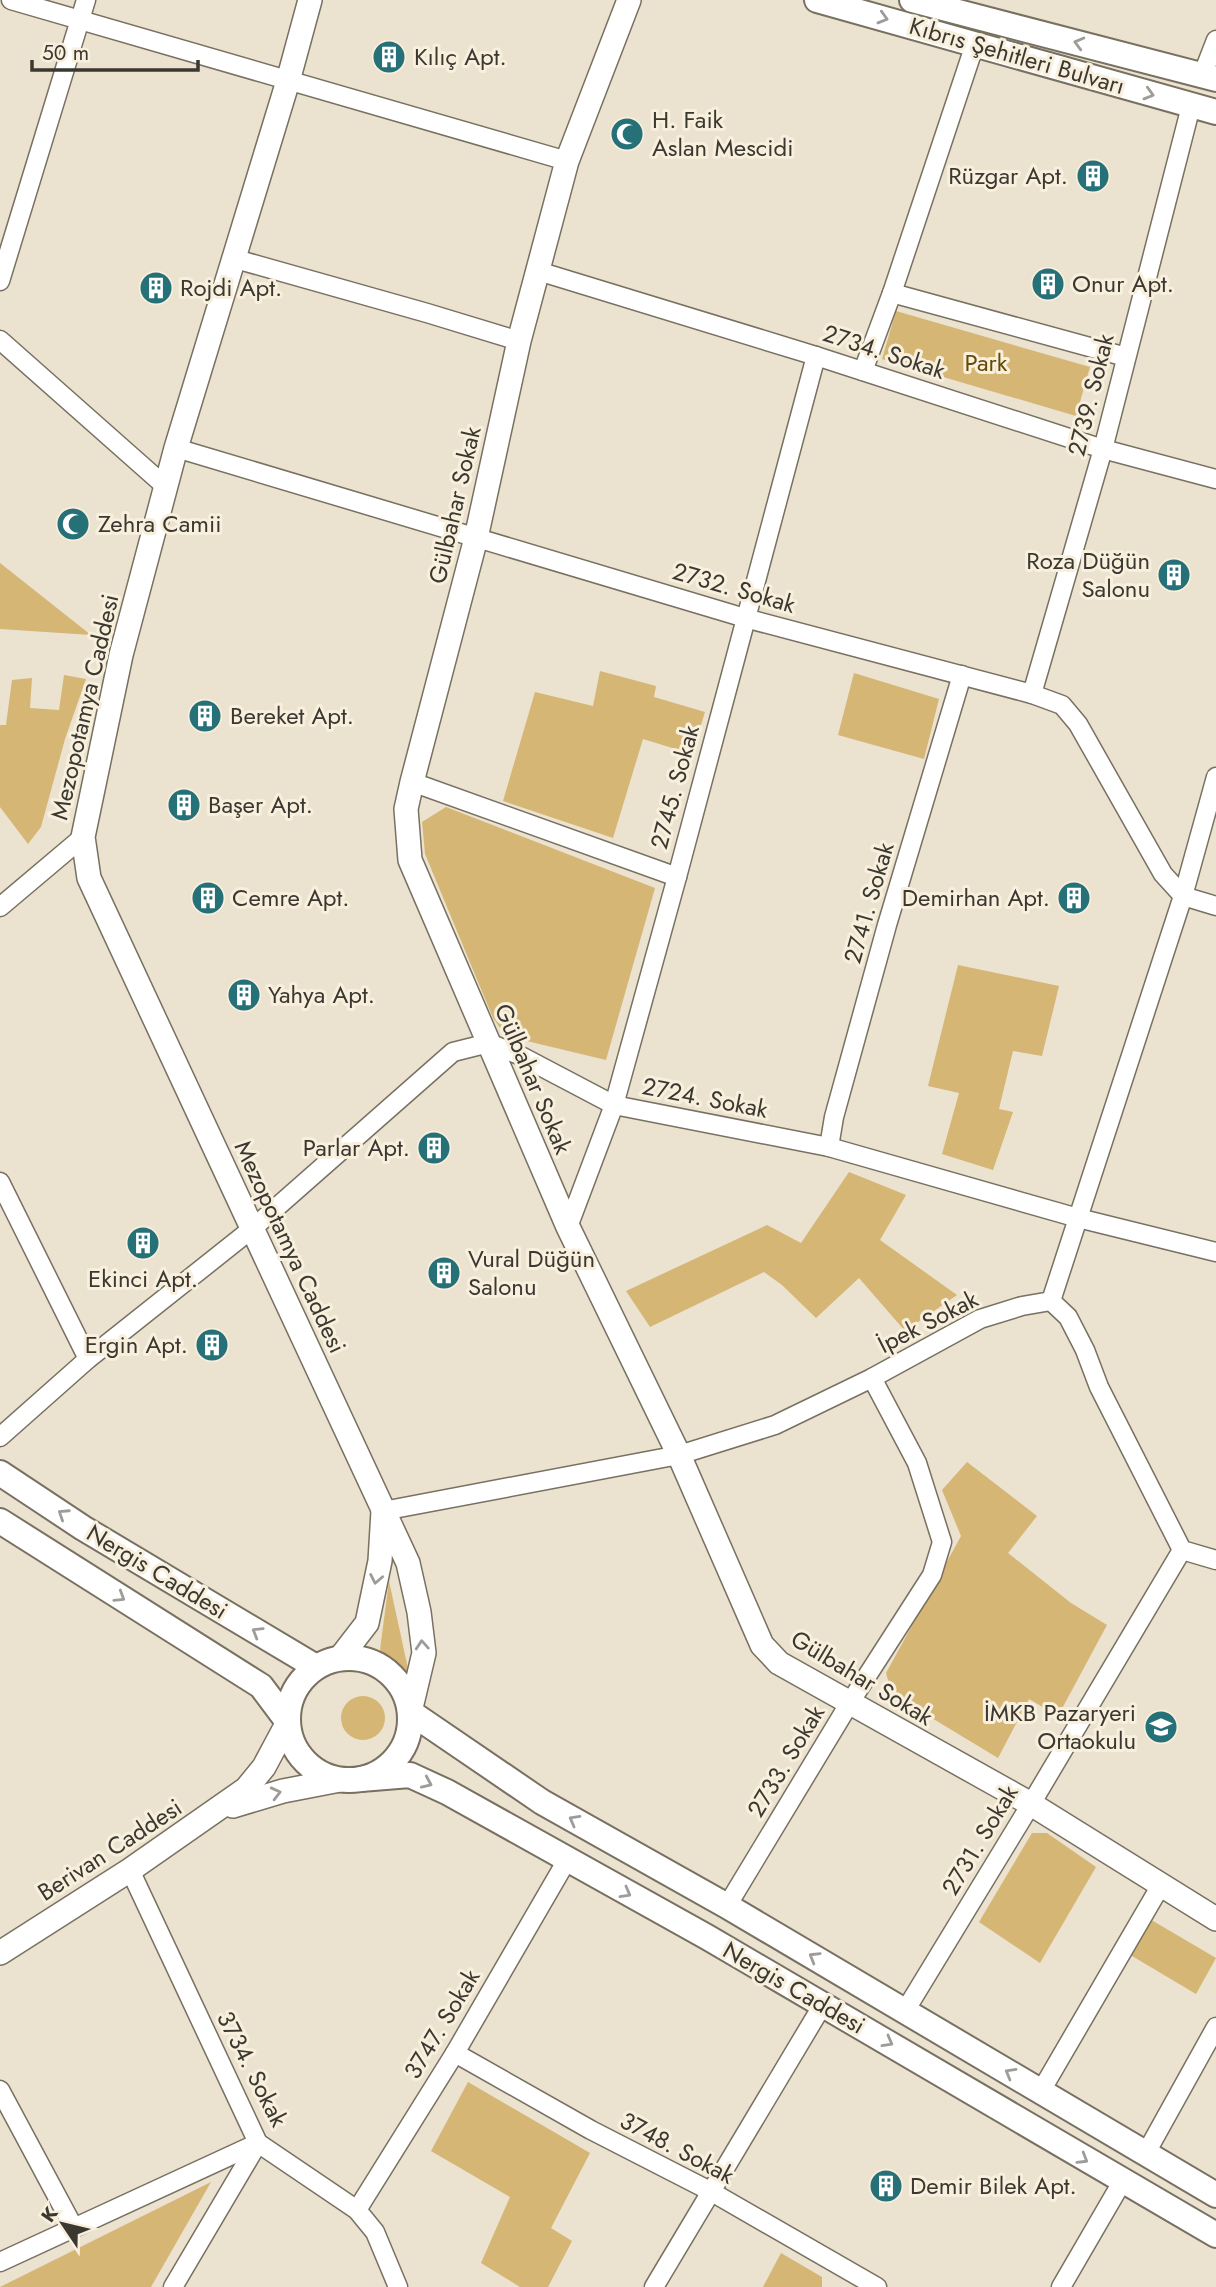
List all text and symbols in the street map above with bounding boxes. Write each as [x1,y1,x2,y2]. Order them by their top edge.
street label: Kıbrıs Şehitleri Bulvarı [905,8,1129,103]
one-way arrow [877,10,889,25]
scale bar [32,28,198,72]
one-way arrow [1073,37,1085,52]
text: 50 m [42,38,89,68]
building icon: Kılıç Apt. [370,38,408,76]
place label: Kılıç Apt. [414,39,507,74]
one-way arrow [1143,85,1155,100]
place label: H. Faik Aslan Mescidi [652,102,793,165]
mosque icon: H. Faik Aslan Mescidi [608,115,646,153]
building icon: Rüzgar Apt. [1074,157,1112,195]
place label: Rüzgar Apt. [948,158,1068,193]
building icon: Onur Apt. [1029,265,1067,303]
place label: Onur Apt. [1072,266,1174,301]
building icon: Rojdi Apt. [137,269,175,307]
place label: Rojdi Apt. [180,270,282,305]
street label: 2734. Sokak [819,315,950,388]
street label: 2739. Sokak [1058,330,1123,460]
park label: Park [965,345,1008,380]
street label: Gülbahar Sokak [419,422,490,587]
mosque icon: Zehra Camii [54,505,92,543]
place label: Zehra Camii [98,506,221,541]
place label: Roza Düğün Salonu [1026,543,1150,606]
street label: 2732. Sokak [669,553,800,622]
building icon: Roza Düğün Salonu [1155,556,1193,594]
street label: Mezopotamya Caddesi [41,590,128,823]
building icon: Bereket Apt. [186,697,224,735]
place label: Bereket Apt. [230,698,354,733]
street label: 2745. Sokak [641,721,708,853]
building icon: Başer Apt. [165,786,203,824]
place label: Başer Apt. [208,787,313,822]
street label: 2741. Sokak [835,838,903,967]
building icon: Cemre Apt. [189,879,227,917]
building icon: Demirhan Apt. [1055,879,1093,917]
place label: Cemre Apt. [232,880,349,915]
place label: Demirhan Apt. [902,880,1050,915]
building icon: Yahya Apt. [225,976,263,1014]
place label: Yahya Apt. [268,977,375,1012]
street label: Gülbahar Sokak [486,998,581,1160]
street label: 2724. Sokak [639,1068,771,1127]
building icon: Parlar Apt. [415,1129,453,1167]
place label: Parlar Apt. [303,1130,410,1165]
street label: Mezopotamya Caddesi [226,1135,355,1359]
building icon: Ekinci Apt. [124,1224,162,1262]
place label: Vural Düğün Salonu [468,1241,595,1304]
building icon: Vural Düğün Salonu [425,1254,463,1292]
place label: Ekinci Apt. [88,1261,198,1296]
street label: İpek Sokak [871,1281,984,1362]
building icon: Ergin Apt. [193,1326,231,1364]
place label: Ergin Apt. [85,1327,188,1362]
one-way arrow [58,1510,71,1522]
street label: Nergis Caddesi [80,1516,235,1628]
one-way arrow [370,1573,385,1585]
one-way arrow [112,1588,125,1601]
street label: Gülbahar Sokak [784,1621,940,1734]
one-way arrow [252,1627,265,1640]
one-way arrow [415,1639,430,1650]
place label: İMKB Pazaryeri Ortaokulu [984,1695,1136,1758]
street label: 2733. Sokak [738,1698,833,1824]
school or university icon: İMKB Pazaryeri Ortaokulu [1142,1708,1180,1746]
one-way arrow [420,1775,432,1789]
street label: 2731. Sokak [933,1777,1027,1902]
one-way arrow [270,1787,282,1801]
street label: Berivan Caddesi [31,1790,189,1909]
one-way arrow [569,1815,581,1828]
one-way arrow [619,1885,631,1898]
street label: Nergis Caddesi [717,1933,872,2043]
one-way arrow [808,1953,821,1966]
street label: 3747. Sokak [395,1962,488,2085]
street label: 3734. Sokak [208,2005,297,2133]
one-way arrow [880,2034,893,2047]
one-way arrow [1004,2068,1017,2081]
street label: 3748. Sokak [614,2103,741,2193]
one-way arrow [1075,2150,1088,2163]
building icon: Demir Bilek Apt. [867,2167,905,2205]
place label: Demir Bilek Apt. [910,2168,1077,2203]
north arrow [28,2189,98,2259]
text: K [35,2201,65,2228]

